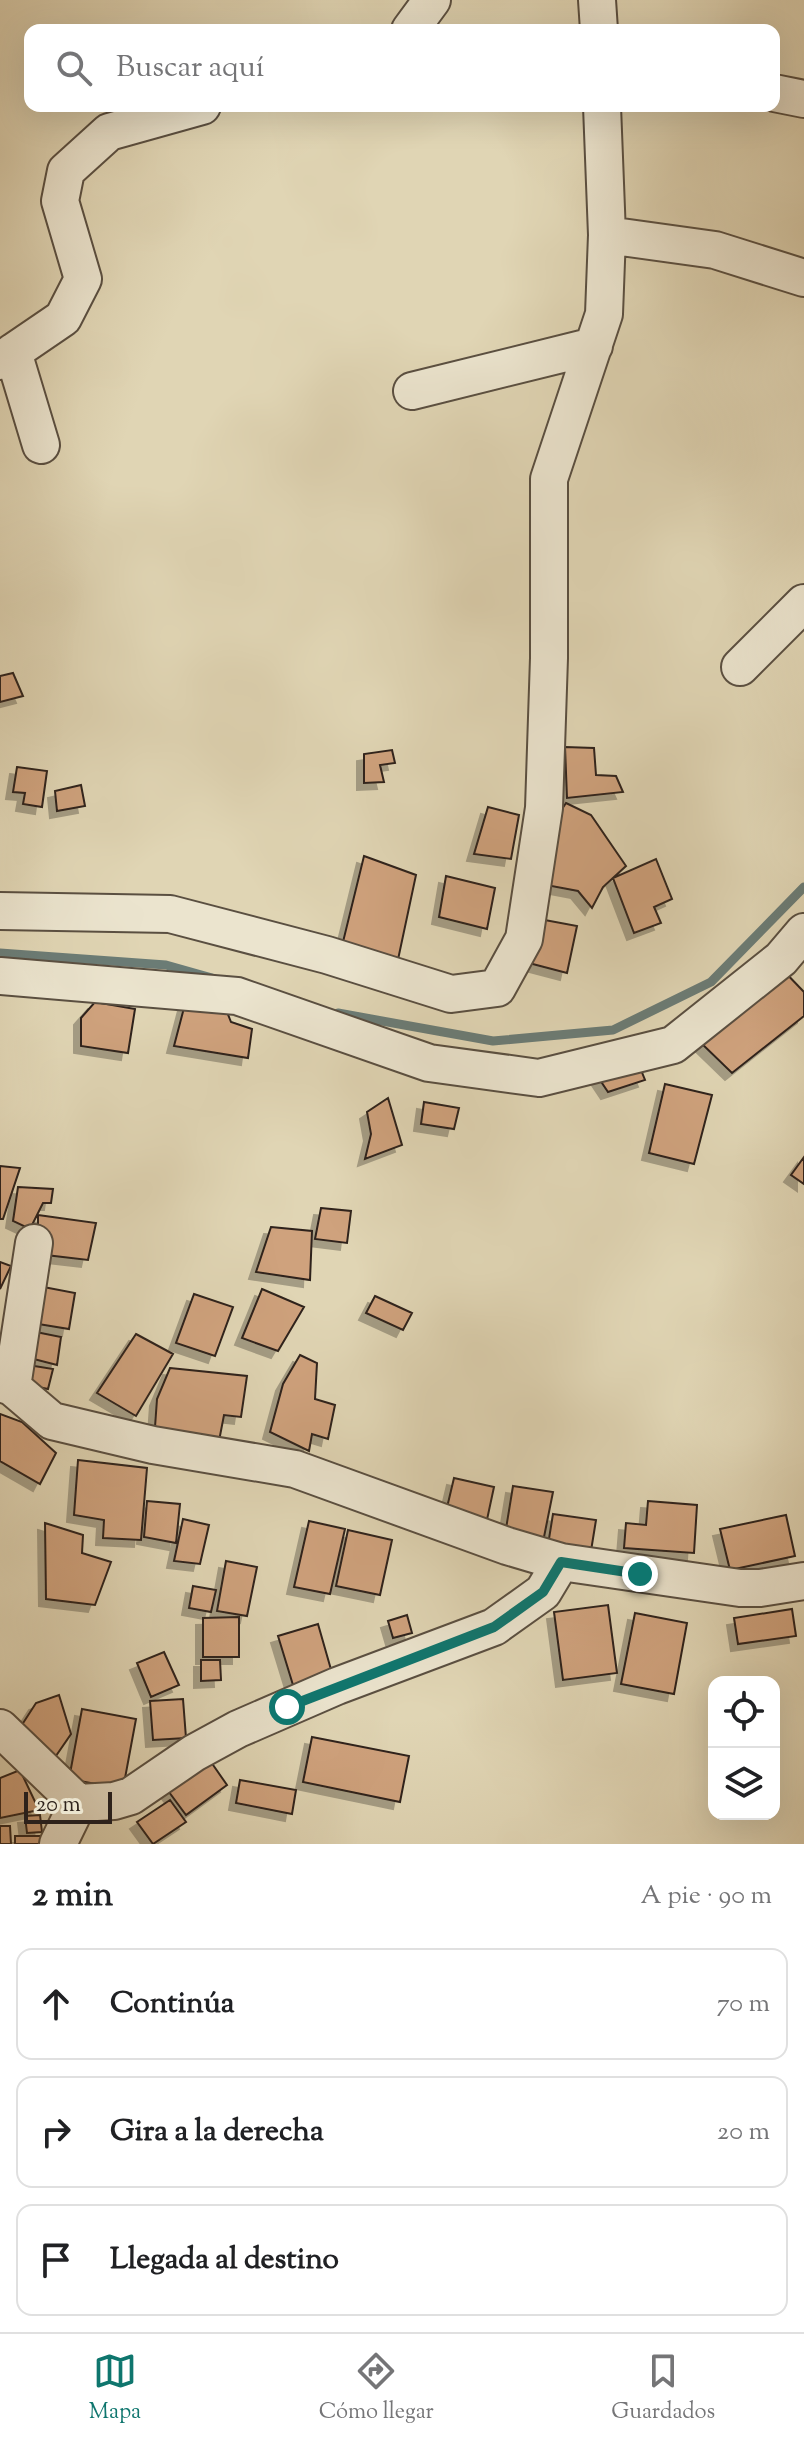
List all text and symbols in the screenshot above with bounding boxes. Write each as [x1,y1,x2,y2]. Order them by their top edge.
search box [24,24,780,112]
icon: search [52,46,96,90]
text: Buscar aquí [116,47,264,90]
route end [622,1556,658,1592]
map controls [708,1676,780,1820]
button: locate [708,1676,780,1748]
route start [269,1689,305,1725]
button: layers [708,1748,780,1820]
scale bar [24,1788,112,1824]
text: 20 m [36,1790,81,1822]
text: 2 min [32,1872,113,1921]
text: A pie · 90 m [640,1878,772,1915]
icon: ahead [34,1982,78,2026]
text: Continúa [110,1983,235,2026]
text: 70 m [717,1986,770,2023]
icon: right [34,2110,78,2154]
text: Gira a la derecha [110,2111,324,2154]
text: 20 m [717,2114,770,2151]
icon: arrive [34,2238,78,2282]
text: Llegada al destino [110,2239,339,2282]
tab: Mapa [89,2349,141,2429]
tab: Cómo llegar [319,2349,434,2429]
tab: Guardados [611,2349,715,2429]

